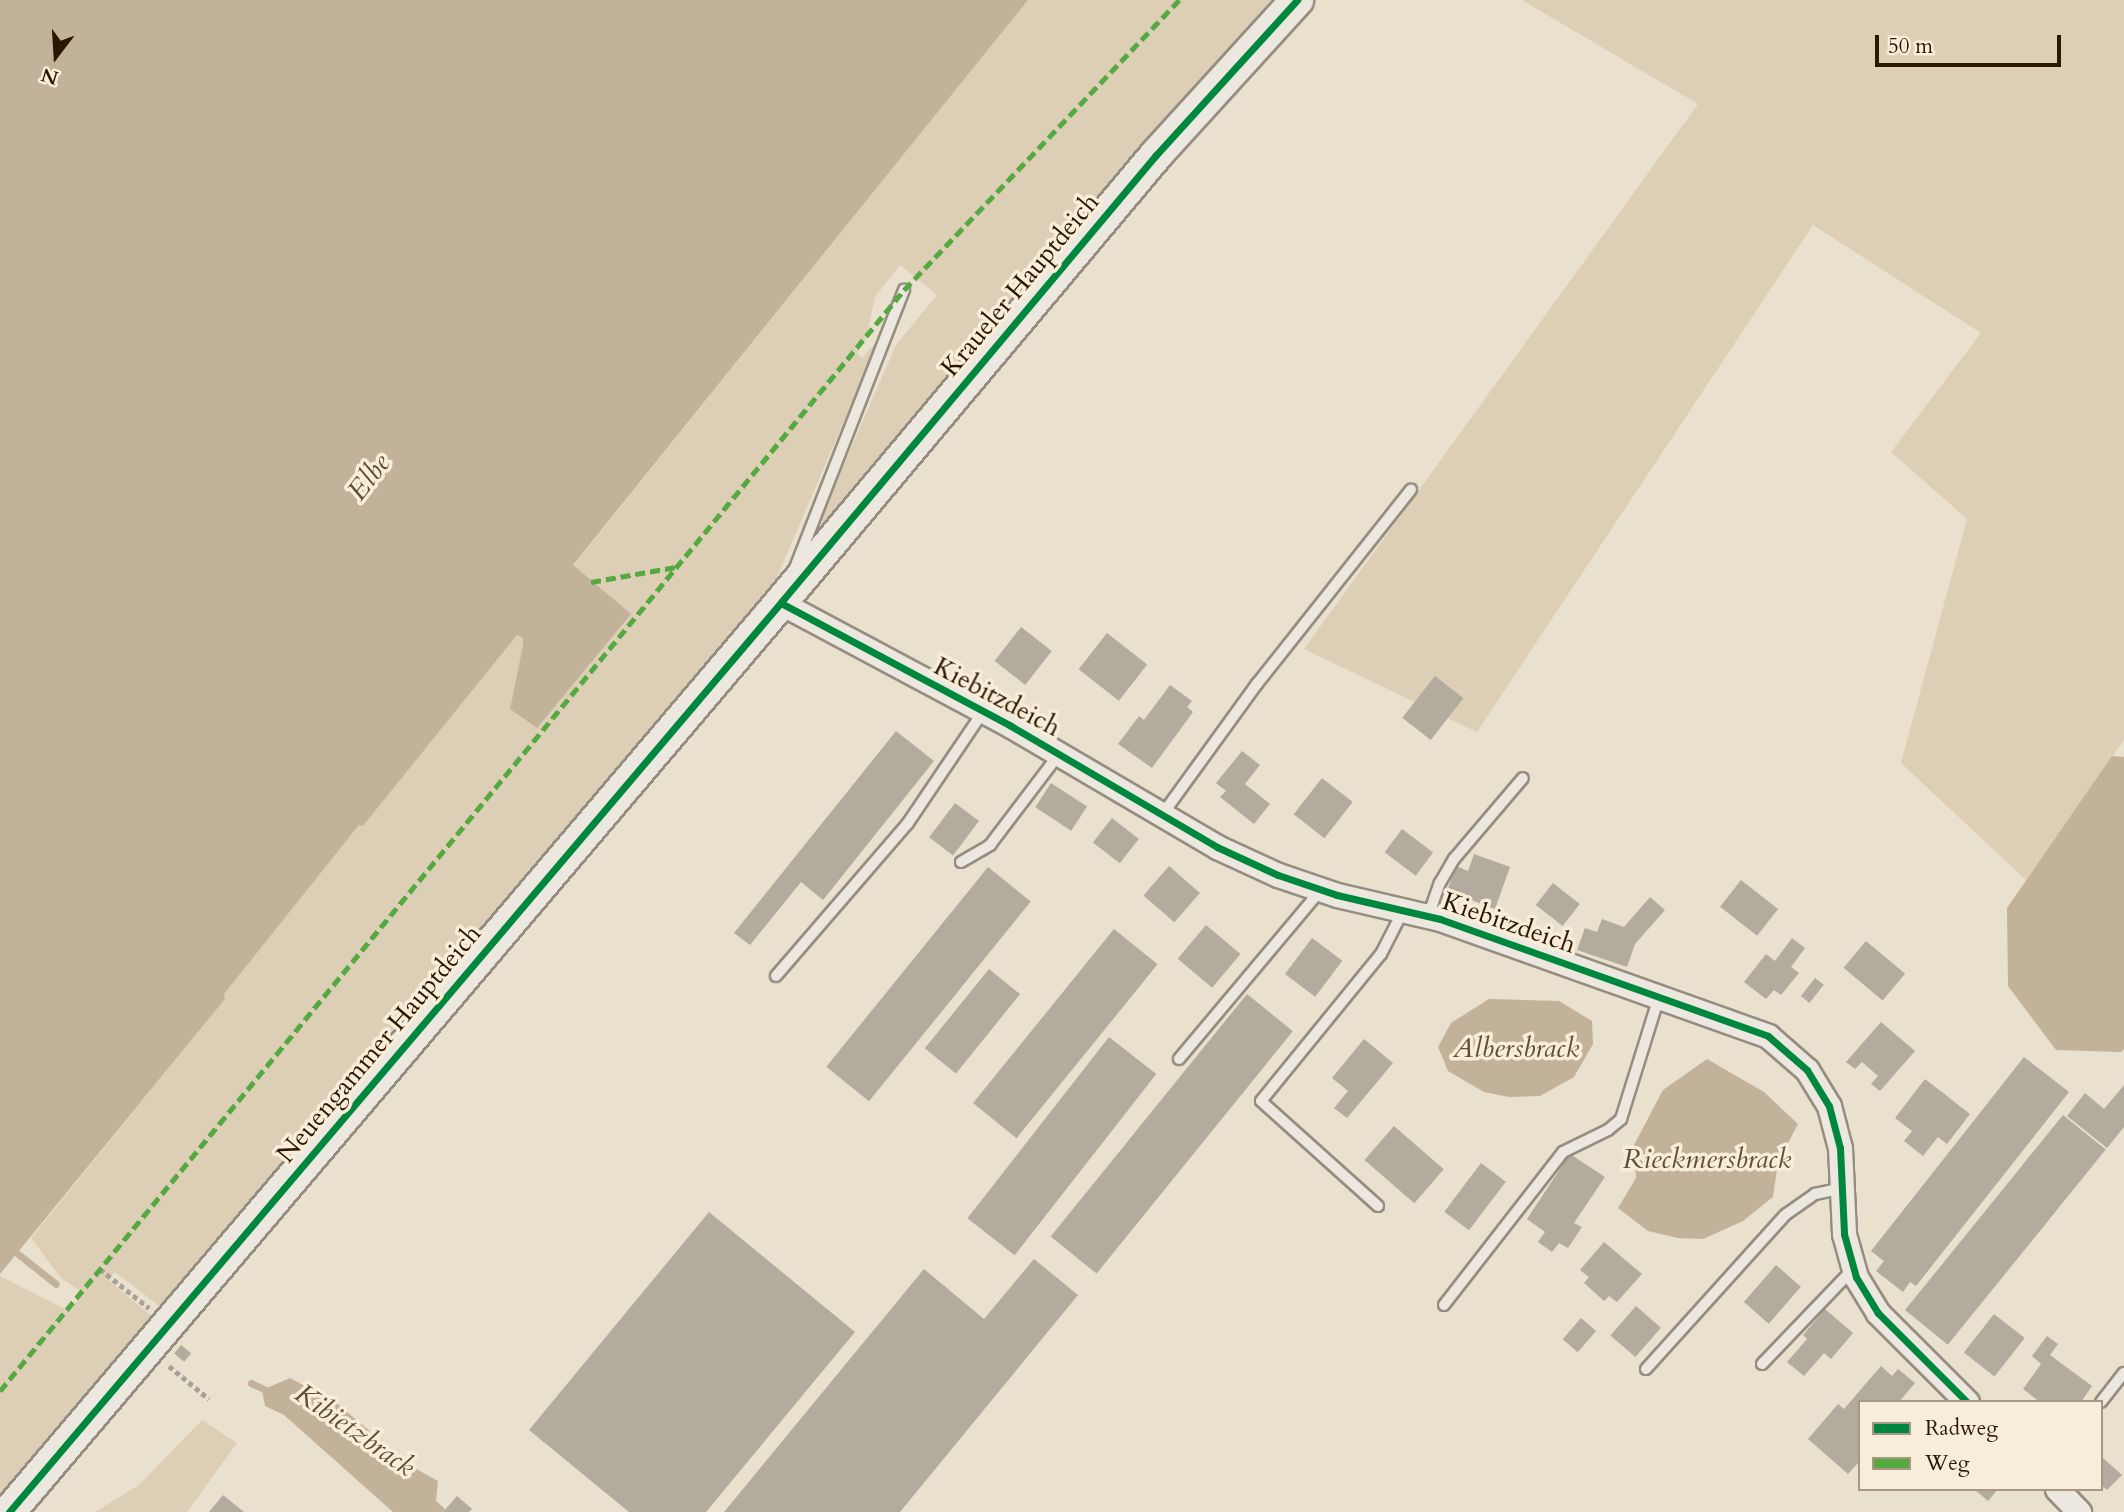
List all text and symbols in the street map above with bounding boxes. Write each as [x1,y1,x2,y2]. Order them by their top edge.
north arrow [21,21,91,91]
scale bar [1879,21,2064,65]
text: 50 m [1888,32,1933,61]
text: N [38,61,62,91]
street label: Kraueler Hauptdeich [934,187,1106,383]
water label: Elbe [341,447,397,507]
street label: Kiebitzdeich [928,651,1066,743]
street label: Kiebitzdeich [1438,886,1580,960]
street label: Neuengammer Hauptdeich [270,919,488,1169]
water label: Albersbrack [1453,1031,1579,1065]
water label: Rieckmersbrack [1623,1142,1791,1176]
water label: Kibietzbrack [288,1376,422,1484]
legend [1858,1400,2103,1491]
text: Radweg [1925,1414,1998,1443]
text: Weg [1925,1449,1970,1478]

